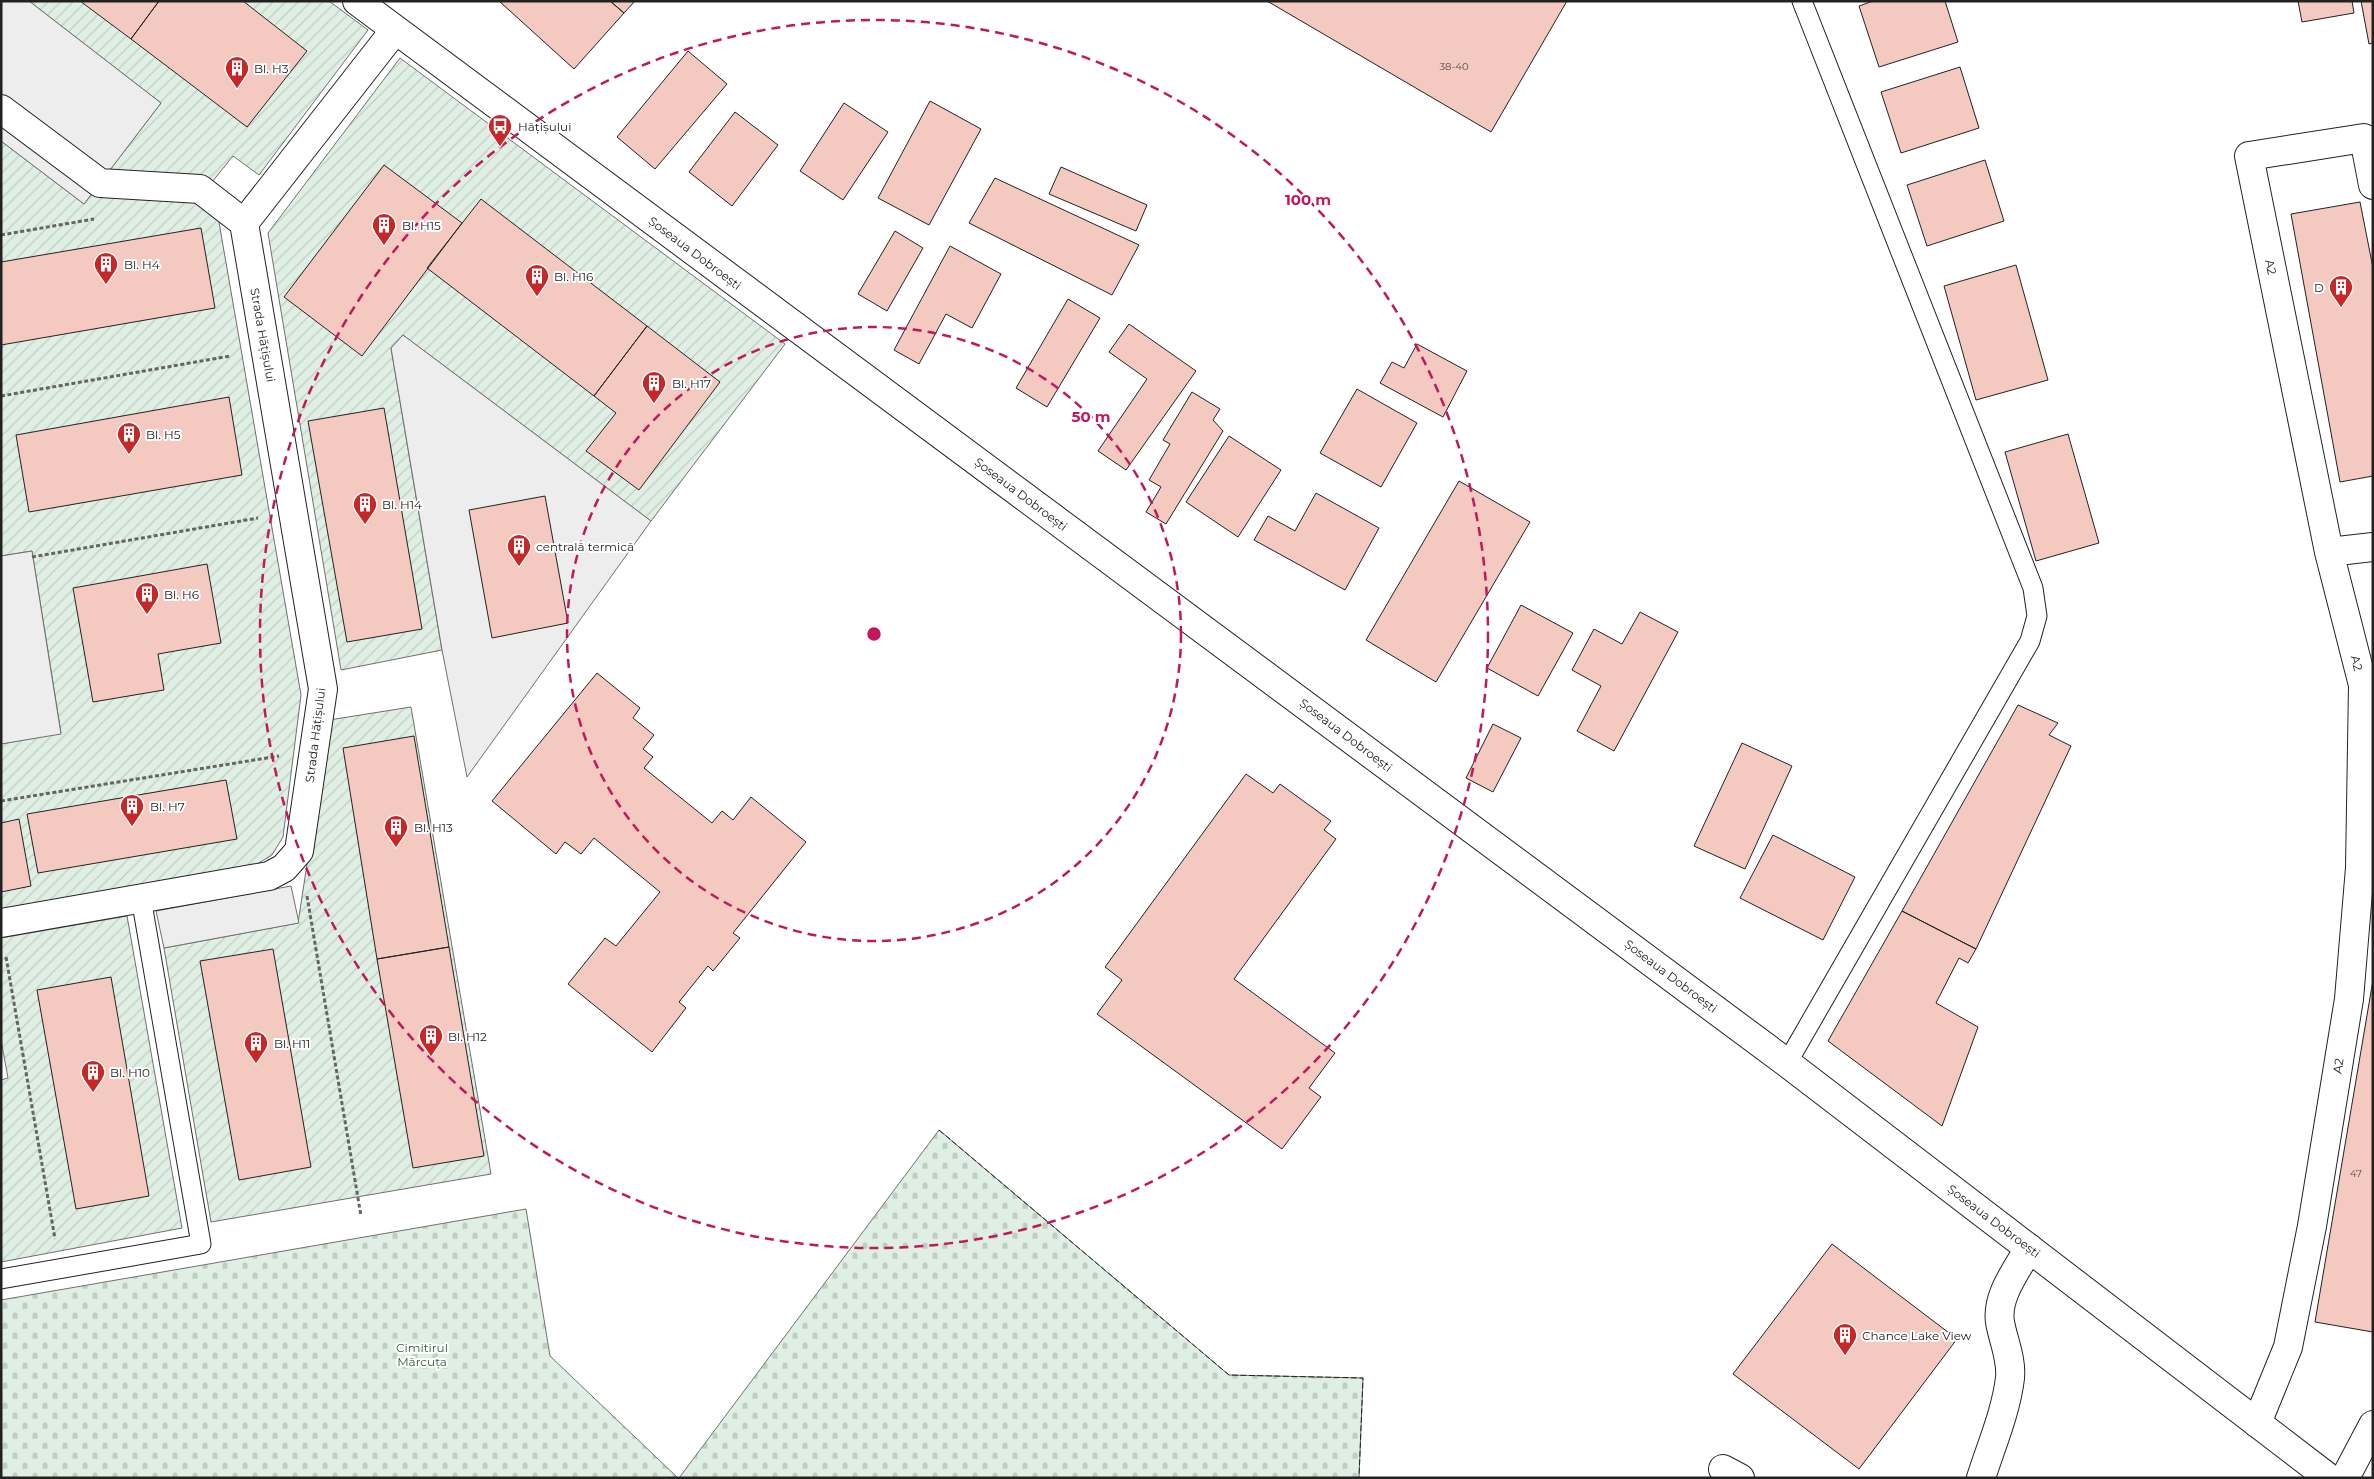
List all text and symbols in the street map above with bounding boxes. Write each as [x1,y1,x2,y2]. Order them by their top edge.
building icon: Bl. H3 [224,55,250,89]
house number: 38-40 [1439,60,1469,73]
place label: Bl. H3 [254,61,289,76]
bus stop icon: Hățișului [487,113,513,147]
place label: Hățișului [518,119,571,134]
text: 100 m [1285,190,1331,209]
building icon: Bl. H15 [371,212,397,246]
street label: Șoseaua Dobroești [646,213,744,293]
place label: Bl. H15 [402,218,441,233]
building icon: Bl. H4 [93,251,119,285]
place label: Bl. H4 [124,257,160,272]
street label: A2 [2262,258,2280,276]
building icon: Bl. H16 [524,263,550,297]
place label: Bl. H16 [554,269,593,284]
building icon: D [2328,274,2354,308]
place label: D [2314,280,2324,295]
street label: Strada Hățișului [247,287,279,383]
building icon: Bl. H17 [641,370,667,404]
place label: Bl. H17 [672,376,711,391]
text: 50 m [1071,407,1111,426]
building icon: Bl. H5 [116,421,142,455]
place label: Bl. H5 [146,427,181,442]
street label: Șoseaua Dobroești [972,454,1070,534]
building icon: Bl. H14 [352,491,378,525]
place label: Bl. H14 [382,497,422,512]
building icon: centrală termică [506,533,532,567]
place label: centrală termică [536,539,634,554]
building icon: Bl. H6 [134,581,160,615]
place label: Bl. H6 [164,587,199,602]
centre of rings [865,625,883,643]
street label: A2 [2348,654,2366,672]
street label: Strada Hățișului [302,687,328,783]
street label: Șoseaua Dobroești [1297,695,1395,775]
building icon: Bl. H7 [119,793,145,827]
place label: Bl. H7 [150,799,185,814]
building icon: Bl. H13 [383,814,409,848]
place label: Bl. H13 [414,820,453,835]
street label: Șoseaua Dobroești [1622,936,1720,1016]
building icon: Bl. H12 [418,1023,444,1057]
place label: Bl. H12 [448,1029,487,1044]
building icon: Bl. H11 [243,1030,269,1064]
place label: Bl. H11 [274,1036,310,1051]
street label: A2 [2329,1057,2347,1075]
building icon: Bl. H10 [80,1059,106,1093]
place label: Bl. H10 [110,1065,150,1080]
house number: 47 [2350,1167,2362,1180]
street label: Șoseaua Dobroești [1945,1181,2043,1261]
building icon: Chance Lake View [1832,1322,1858,1356]
place label: Chance Lake View [1862,1328,1972,1343]
park label: Cimitirul Mărcuța [396,1340,448,1369]

